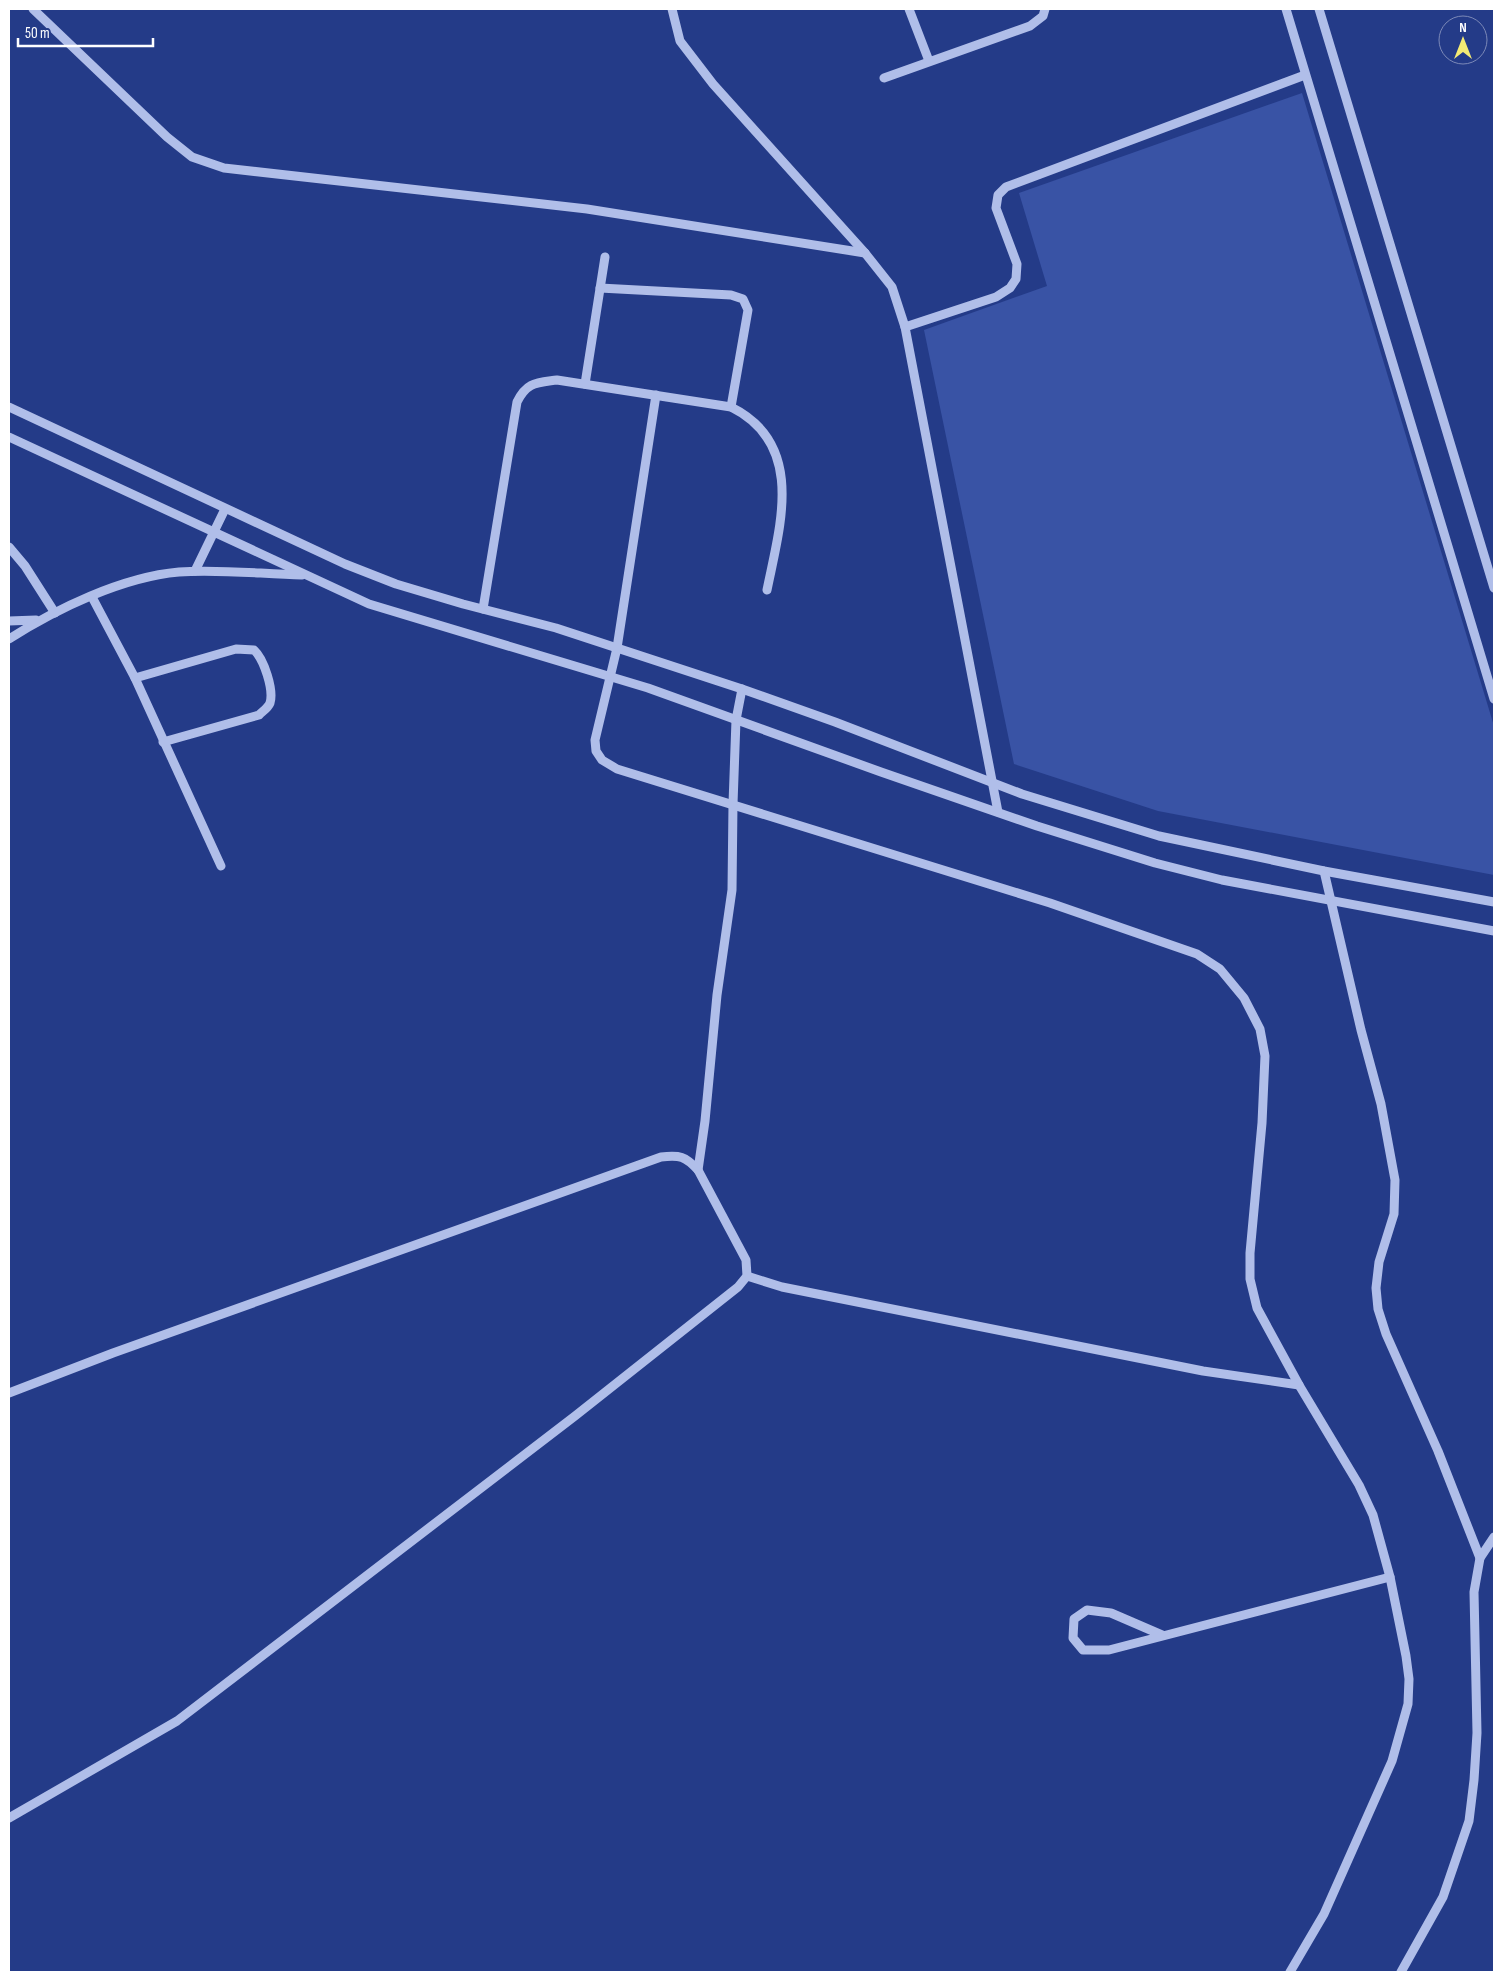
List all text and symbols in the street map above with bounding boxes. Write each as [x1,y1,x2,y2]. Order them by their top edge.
scale bar [18,15,152,47]
north arrow [1438,15,1488,65]
text: N [1459,19,1467,36]
text: 50 m [25,24,50,43]

